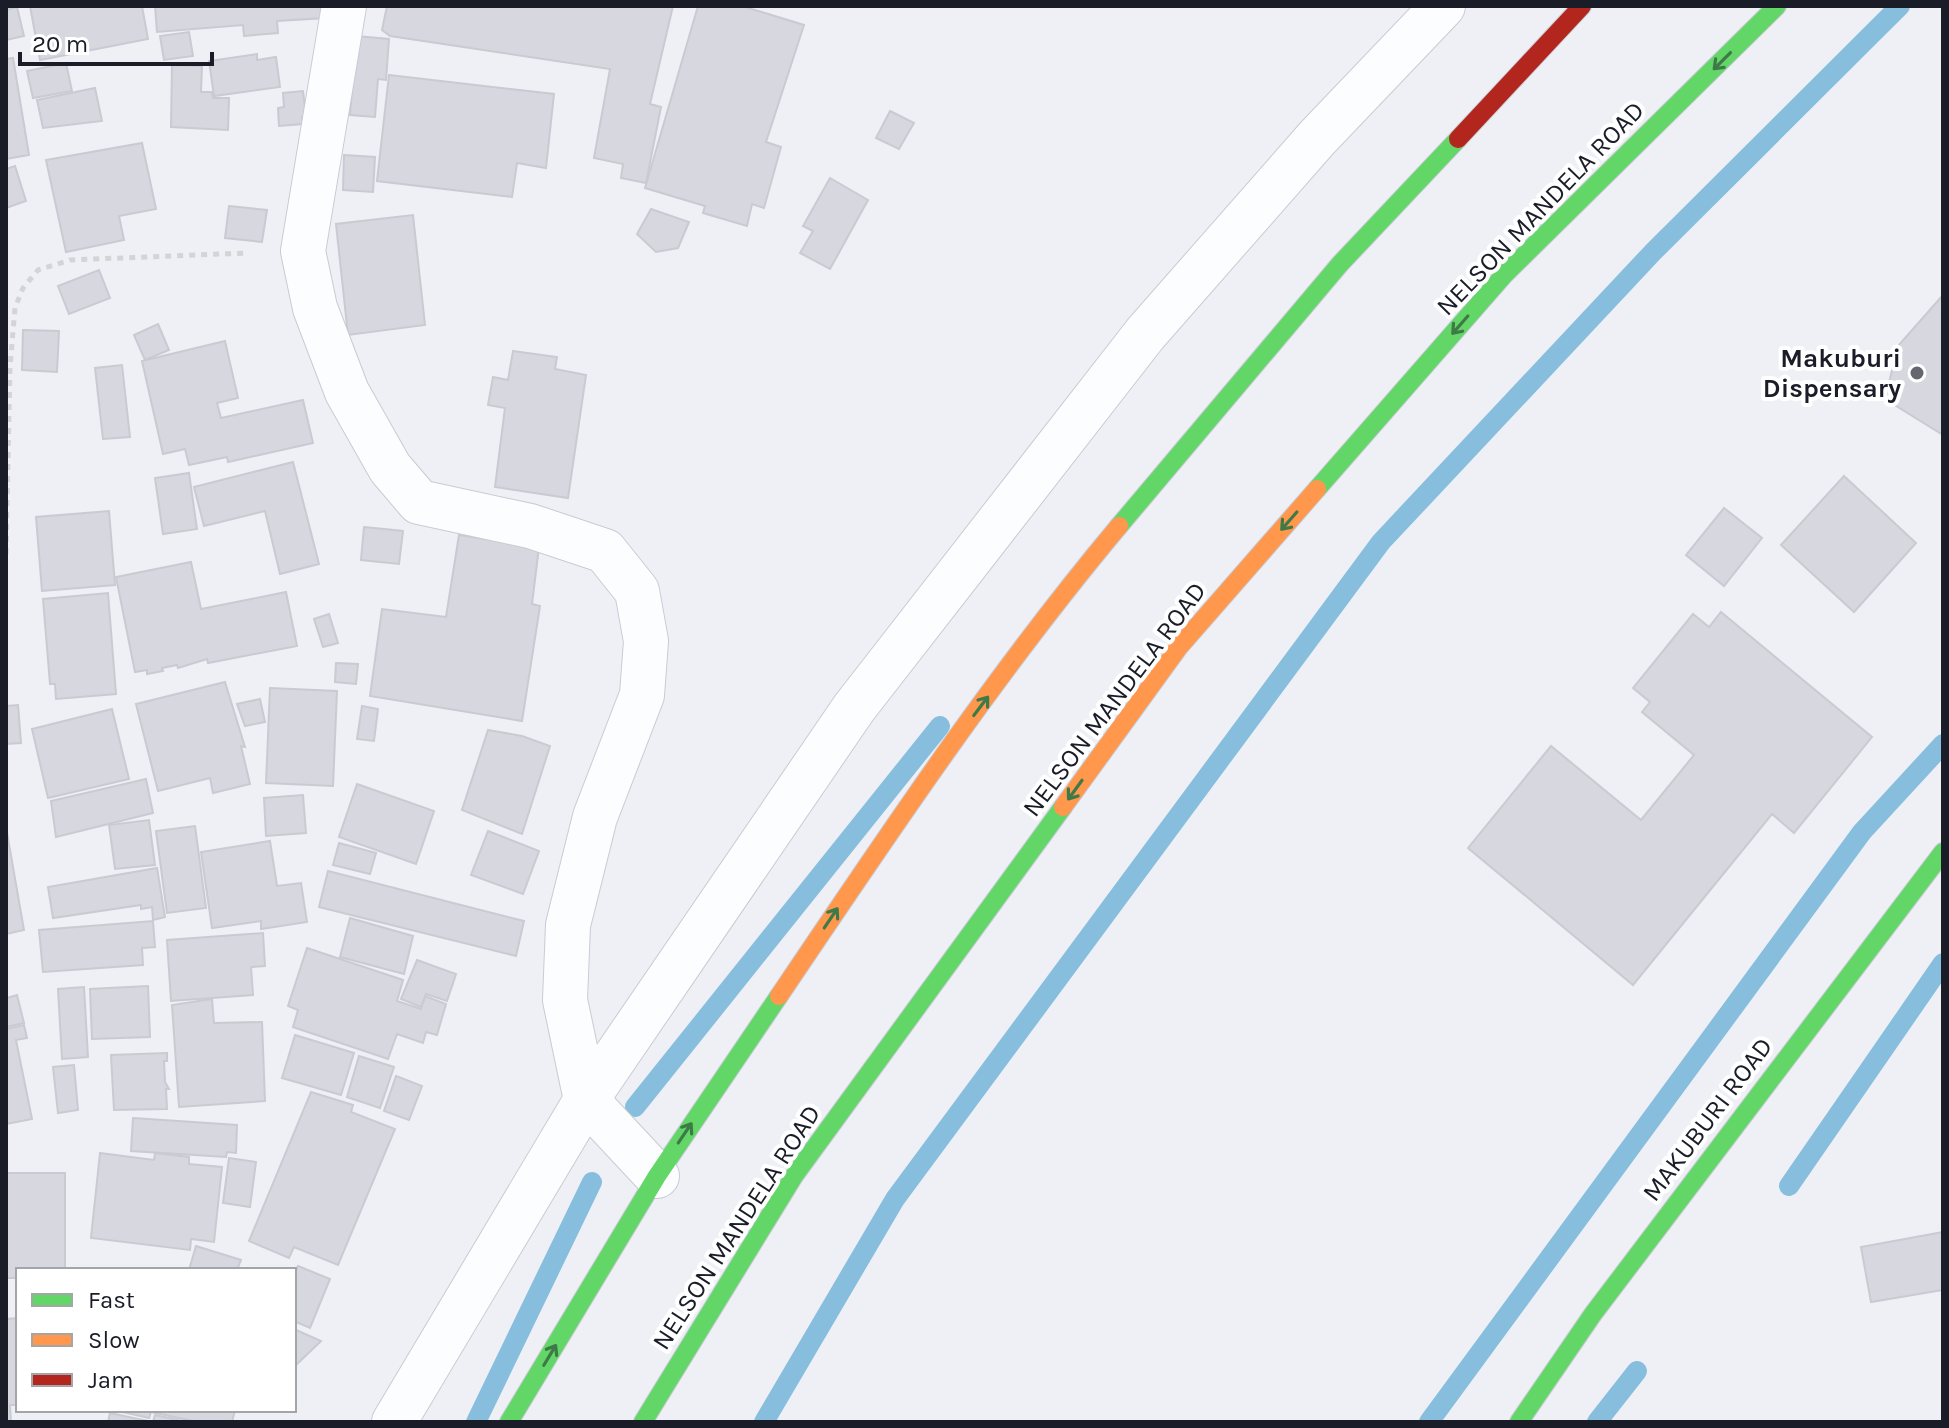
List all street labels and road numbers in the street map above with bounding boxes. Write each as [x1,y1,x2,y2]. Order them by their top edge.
street label: NELSON MANDELA ROAD [1430,95,1651,322]
street label: NELSON MANDELA ROAD [1016,576,1213,823]
street label: MAKUBURI ROAD [1636,1031,1779,1207]
street label: NELSON MANDELA ROAD [646,1099,827,1355]

